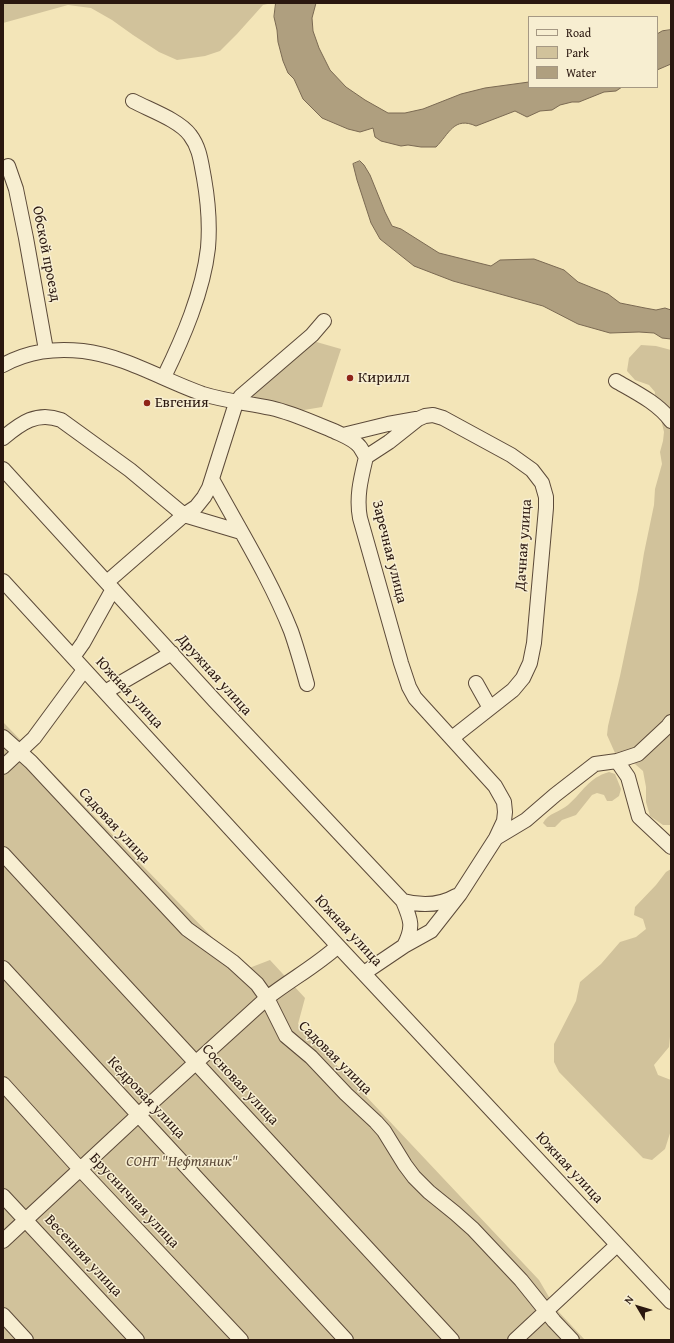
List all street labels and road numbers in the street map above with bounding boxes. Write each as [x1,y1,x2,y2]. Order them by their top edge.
street label: Обской проезд [28,205,64,303]
street label: Дачная улица [512,498,536,592]
street label: Заречная улица [368,499,410,605]
street label: Дружная улица [173,631,255,719]
street label: Южная улица [91,654,167,732]
street label: Садовая улица [74,784,154,868]
street label: Южная улица [310,892,386,970]
street label: Садовая улица [294,1017,376,1099]
street label: Сосновая улица [198,1041,282,1129]
street label: Кедровая улица [103,1053,189,1143]
street label: Южная улица [531,1129,607,1207]
street label: Брусничная улица [85,1150,183,1252]
street label: Весенняя улица [40,1211,126,1301]

